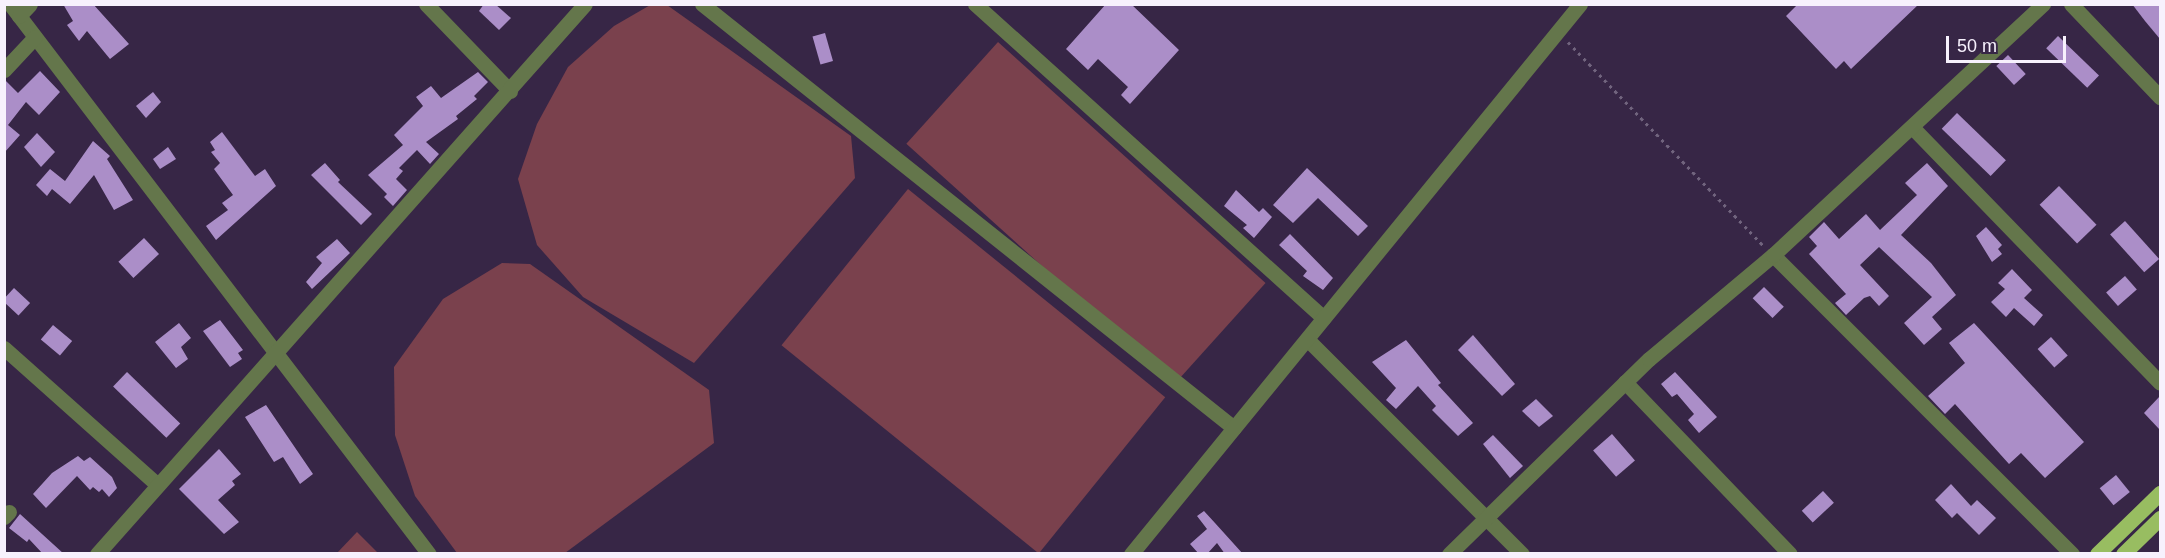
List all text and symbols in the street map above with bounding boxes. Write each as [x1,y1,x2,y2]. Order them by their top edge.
scale bar [1949,24,2069,62]
text: 50 m [1957,36,1997,56]

